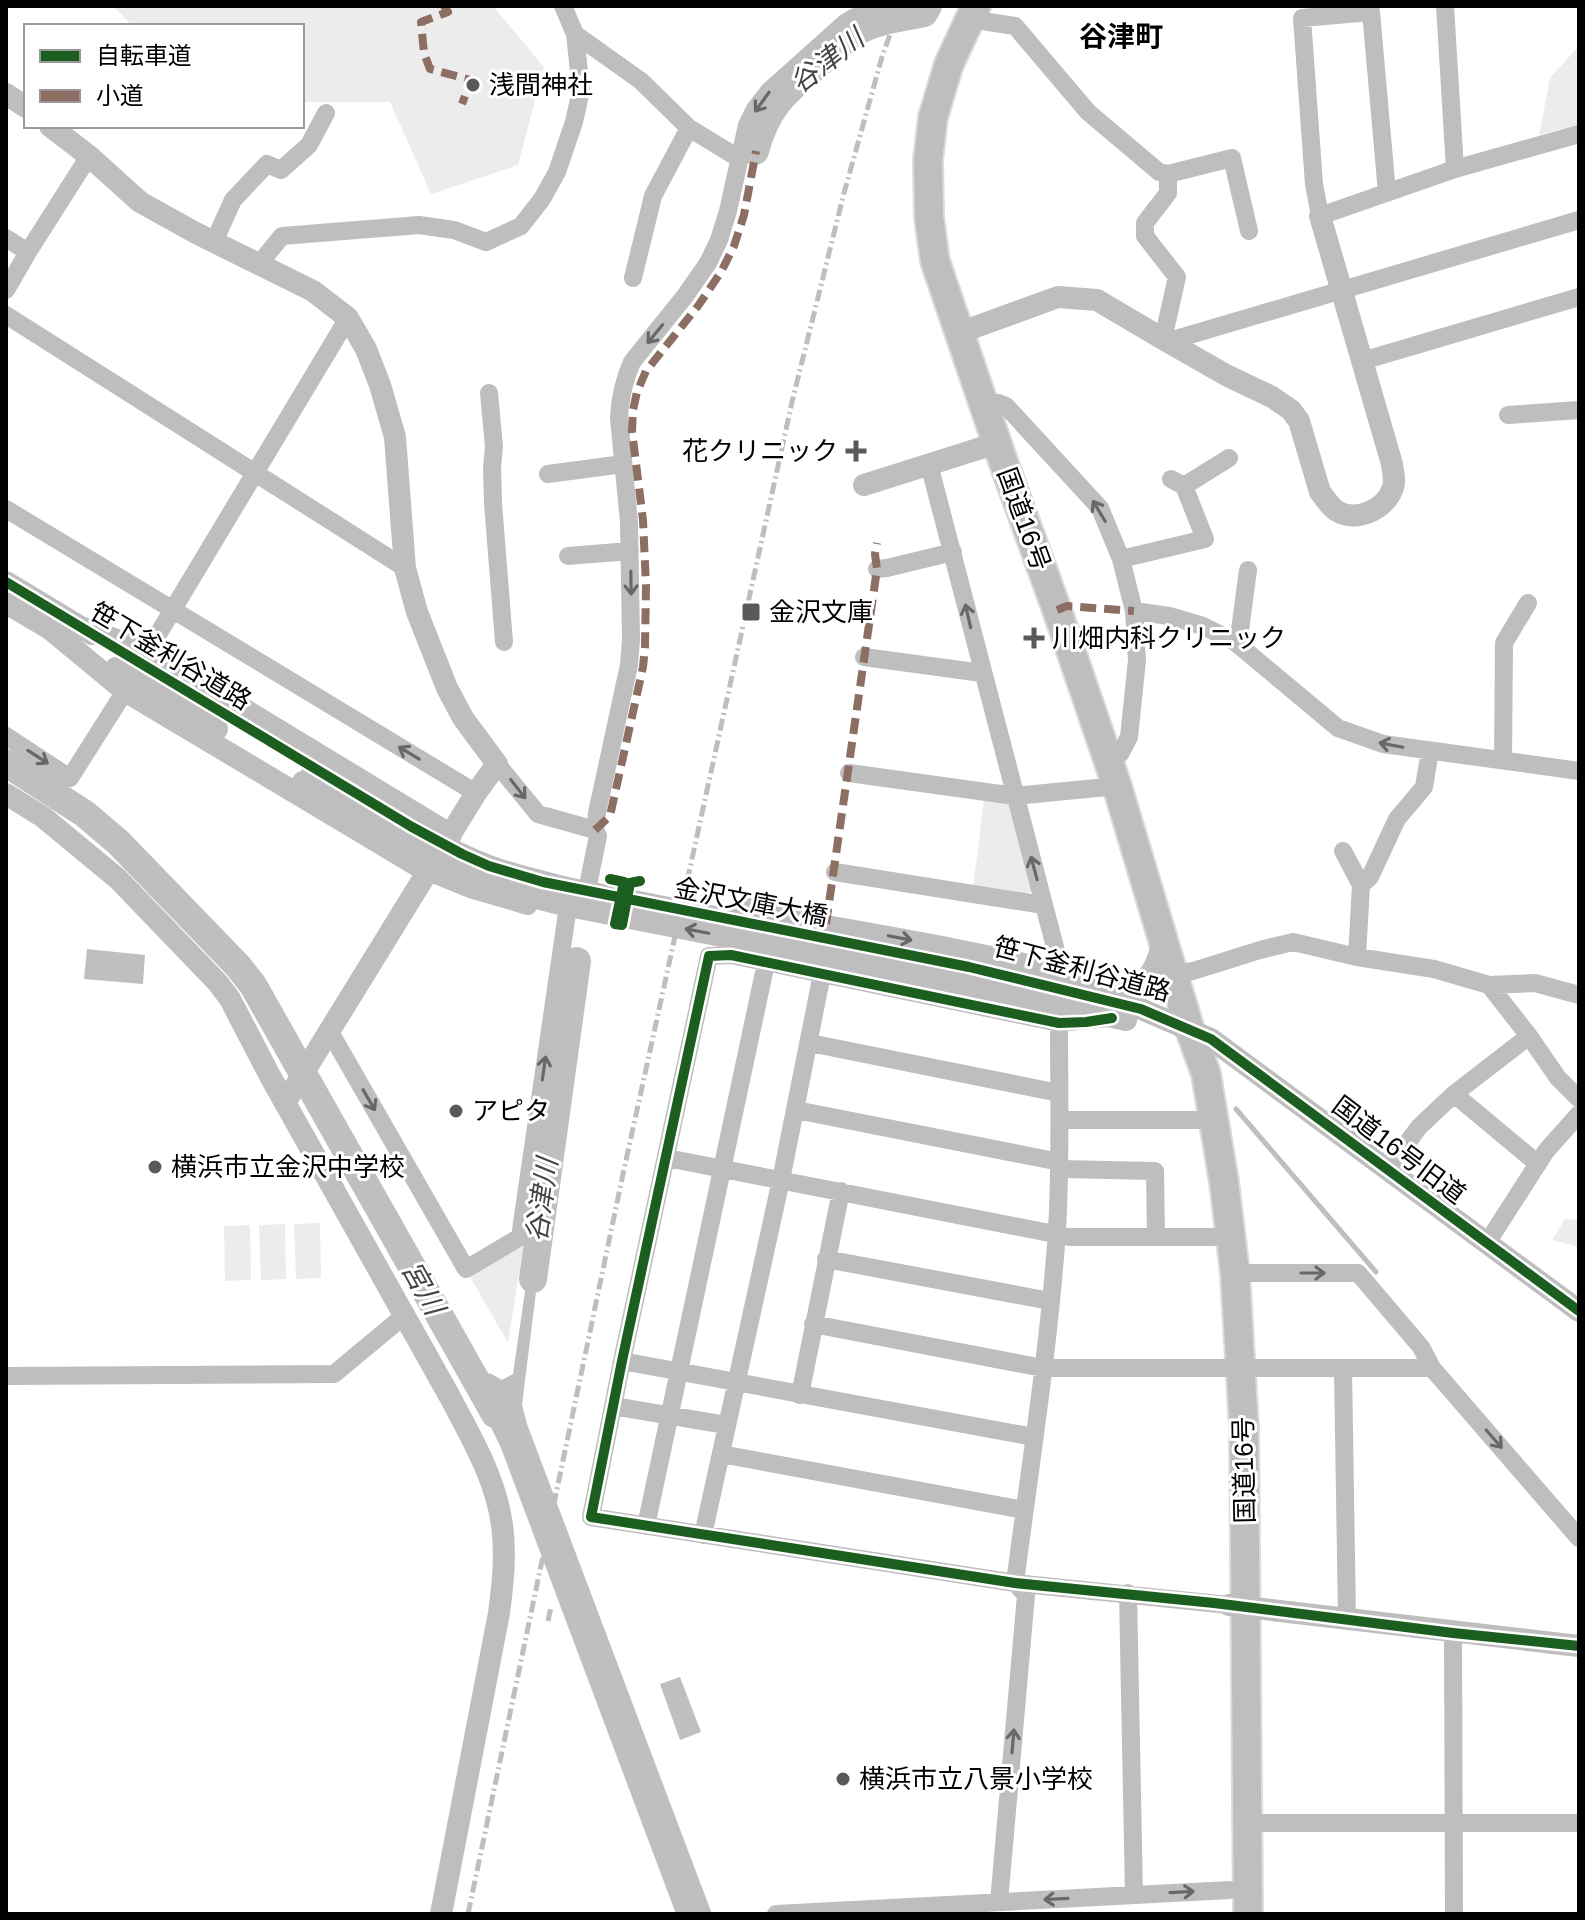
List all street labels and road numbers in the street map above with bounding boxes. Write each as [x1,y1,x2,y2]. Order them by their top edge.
street label: 国道16号 [992,464,1056,574]
street label: 笹下釜利谷道路 [85,596,257,716]
street label: 金沢文庫大橋 [672,872,830,932]
street label: 笹下釜利谷道路 [990,931,1174,1007]
street label: 国道16号旧道 [1327,1090,1471,1210]
street label: 国道16号 [1228,1416,1260,1524]

